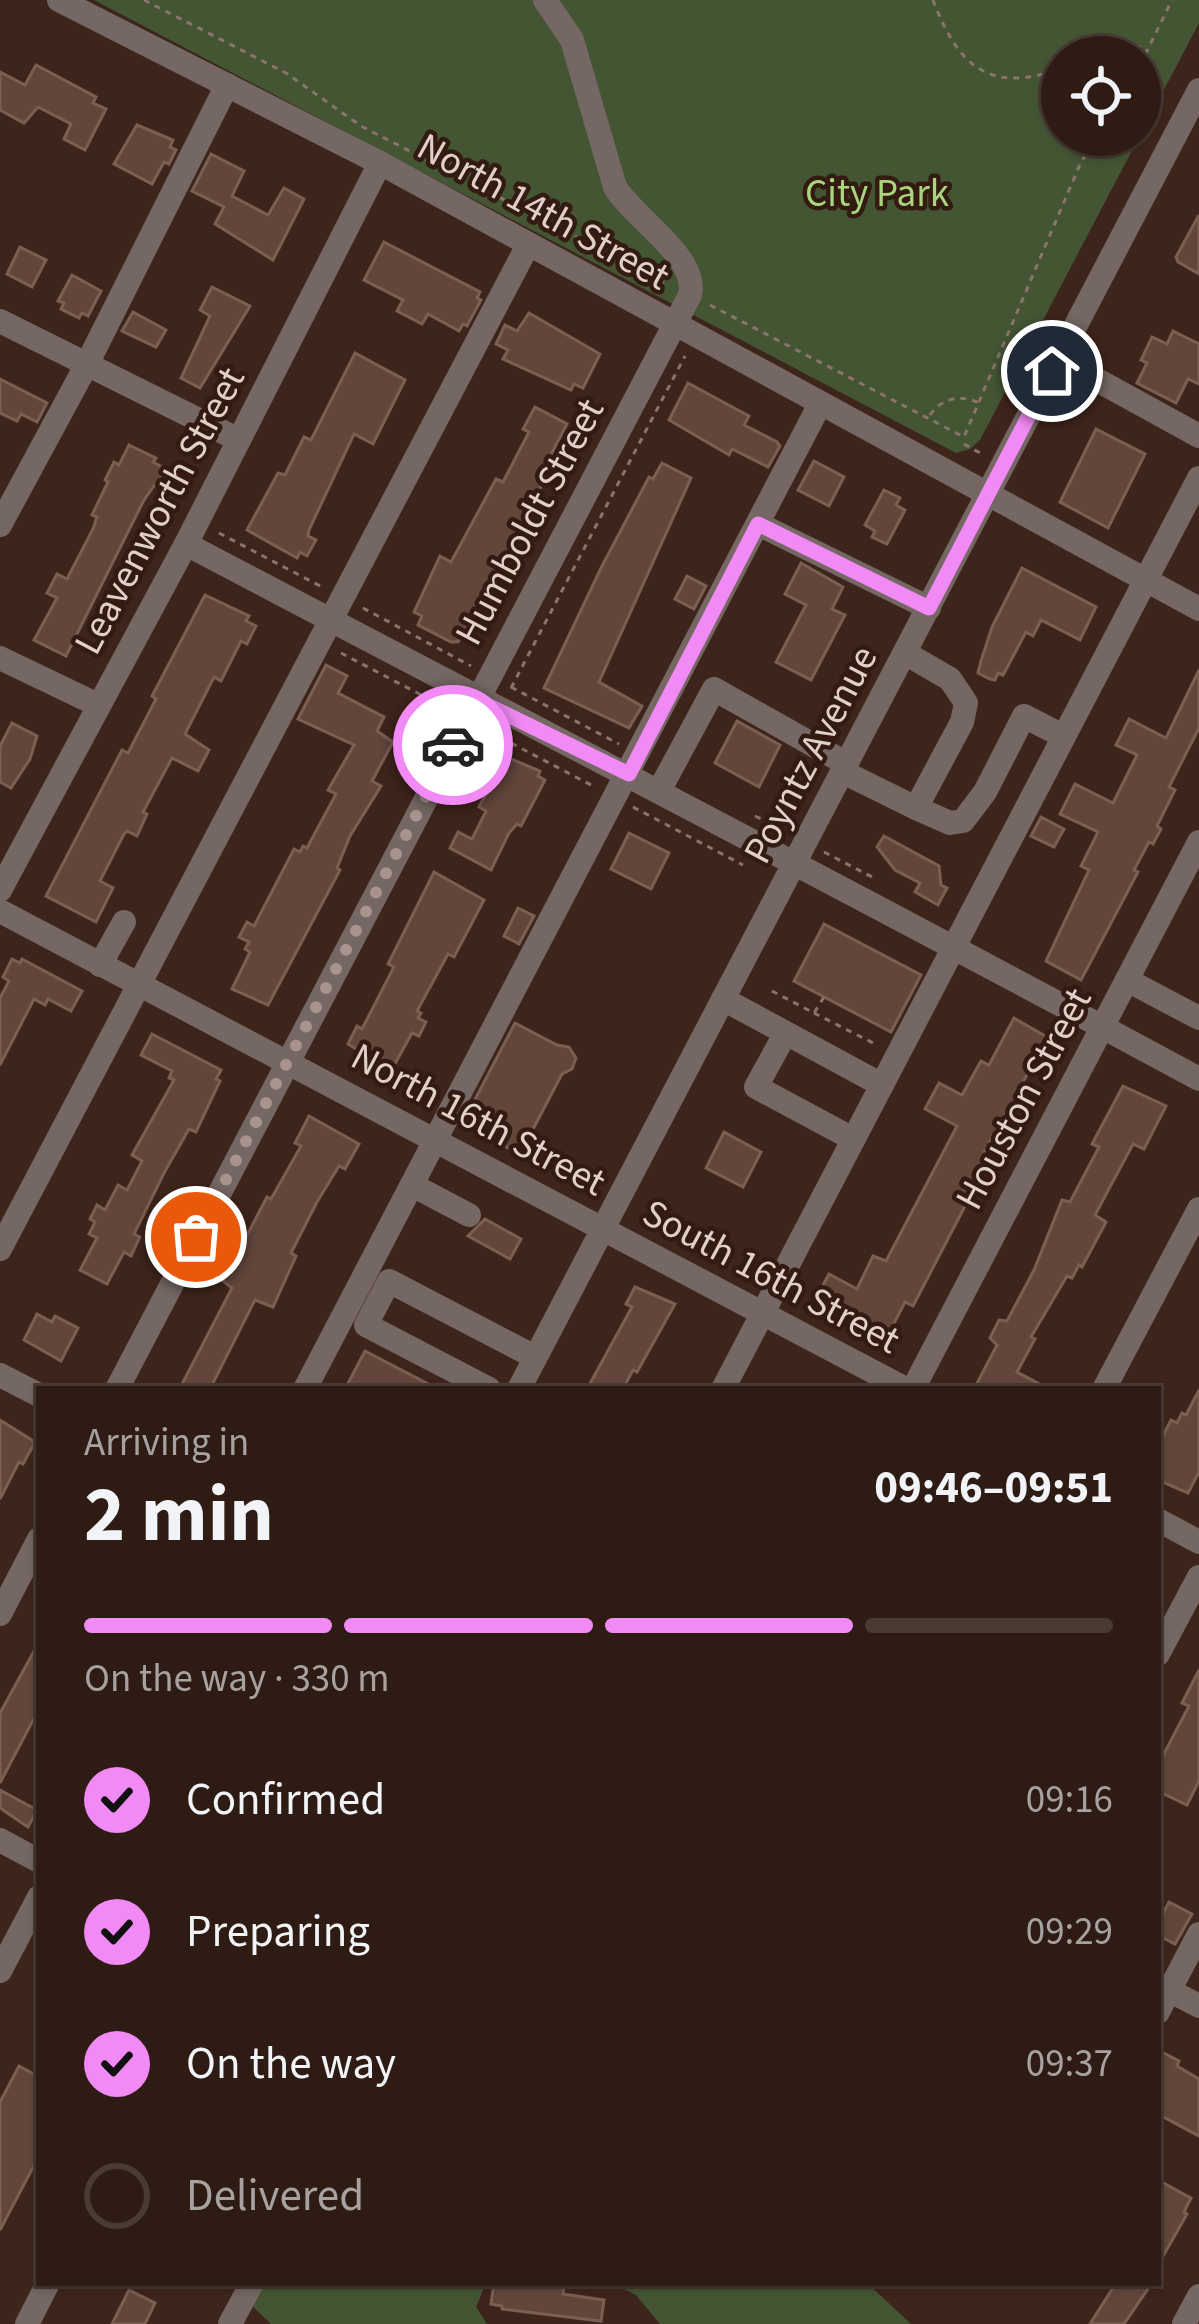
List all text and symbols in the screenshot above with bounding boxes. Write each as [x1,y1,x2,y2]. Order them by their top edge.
map controls [1041,36,1161,156]
button: locate [1041,36,1161,156]
street label: North 14th Street [407,119,679,305]
park label: City Park [805,166,949,222]
pin [1001,320,1103,422]
icon: home [1019,338,1085,404]
street label: Leavenworth Street [61,357,259,665]
street label: Humboldt Street [441,389,619,655]
street label: Poyntz Avenue [730,636,892,874]
courier [393,685,513,805]
icon: car [420,712,486,778]
street label: Houston Street [942,978,1106,1220]
street label: North 16th Street [341,1029,615,1211]
pin [145,1186,247,1288]
street label: South 16th Street [632,1186,910,1368]
icon: bag [163,1204,229,1270]
text: Arriving in [84,1415,249,1471]
text: 09:46–09:51 [874,1456,1113,1520]
text: 2 min [84,1460,274,1571]
text: On the way · 330 m [84,1651,390,1707]
icon: check [84,1767,150,1833]
text: Confirmed [186,1768,385,1832]
text: 09:16 [1026,1772,1113,1828]
icon: check [84,1899,150,1965]
text: Preparing [186,1900,370,1964]
text: 09:29 [1026,1904,1113,1960]
icon: check [84,2031,150,2097]
text: On the way [186,2032,396,2096]
text: 09:37 [1026,2036,1113,2092]
text: Delivered [186,2164,364,2228]

